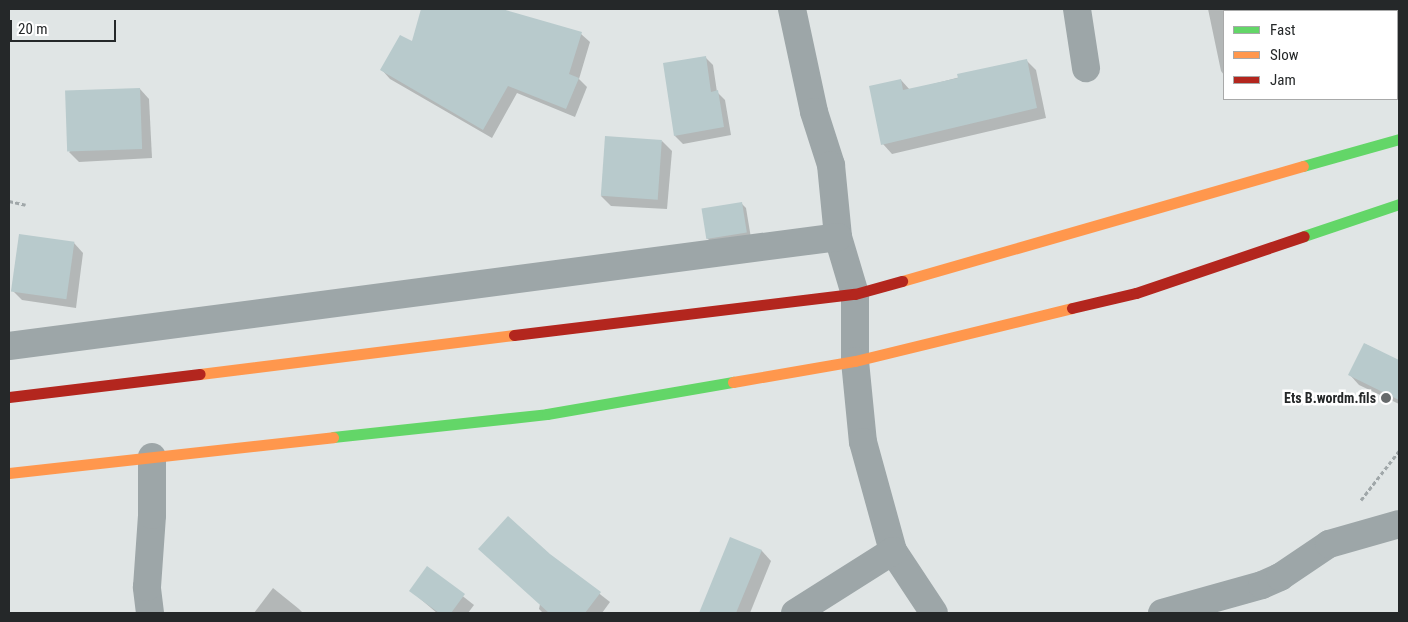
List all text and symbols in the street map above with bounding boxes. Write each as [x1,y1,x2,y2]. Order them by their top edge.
scale bar [12,10,119,42]
legend [1223,10,1398,100]
text: 20 m [18,20,48,38]
text: Fast [1270,21,1295,39]
text: Slow [1270,46,1299,64]
text: Jam [1270,71,1296,89]
place label: Ets B.wordm.fils [1284,390,1376,406]
marker: Ets B.wordm.fils [1380,392,1392,404]

